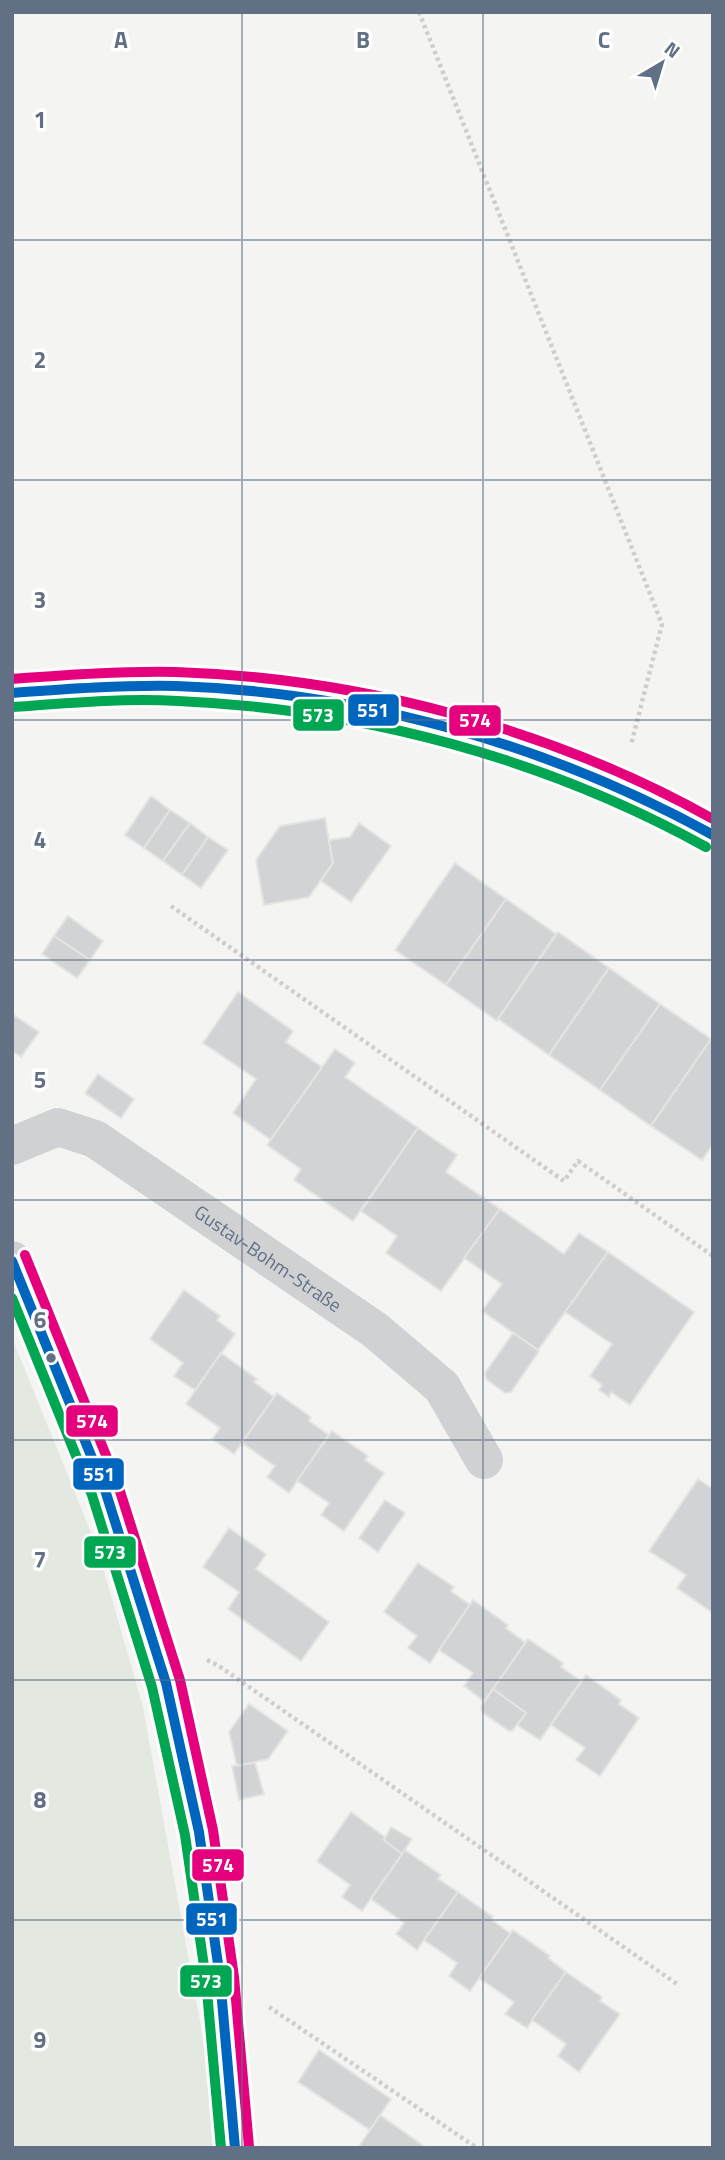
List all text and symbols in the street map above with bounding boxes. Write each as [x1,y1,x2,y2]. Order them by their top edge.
text: A [114,22,128,57]
text: B [356,22,370,57]
text: C [598,22,610,57]
north arrow [627,28,697,98]
text: N [659,34,687,65]
text: 1 [34,102,46,137]
text: 2 [34,342,46,377]
text: 3 [34,582,46,617]
line badge: 551 [347,693,400,727]
text: 551 [357,695,389,724]
line badge: 573 [292,698,345,732]
text: 573 [302,700,334,729]
line badge: 574 [448,704,502,737]
text: 574 [459,705,491,734]
text: 4 [34,822,46,857]
text: 5 [34,1062,46,1097]
street label: Gustav-Bohm-Straße [189,1197,348,1318]
text: 6 [34,1302,47,1337]
unlabelled marker [44,1351,58,1365]
line badge: 574 [65,1404,119,1438]
text: 574 [76,1406,108,1435]
line badge: 551 [72,1457,125,1491]
text: 551 [83,1459,115,1488]
line badge: 573 [83,1535,137,1569]
text: 573 [94,1537,126,1566]
text: 7 [34,1542,46,1577]
text: 8 [34,1782,47,1817]
line badge: 574 [191,1848,245,1882]
text: 574 [202,1850,234,1879]
line badge: 551 [185,1902,238,1936]
text: 551 [196,1904,228,1933]
line badge: 573 [179,1964,233,1998]
text: 573 [190,1966,222,1995]
text: 9 [34,2022,47,2057]

